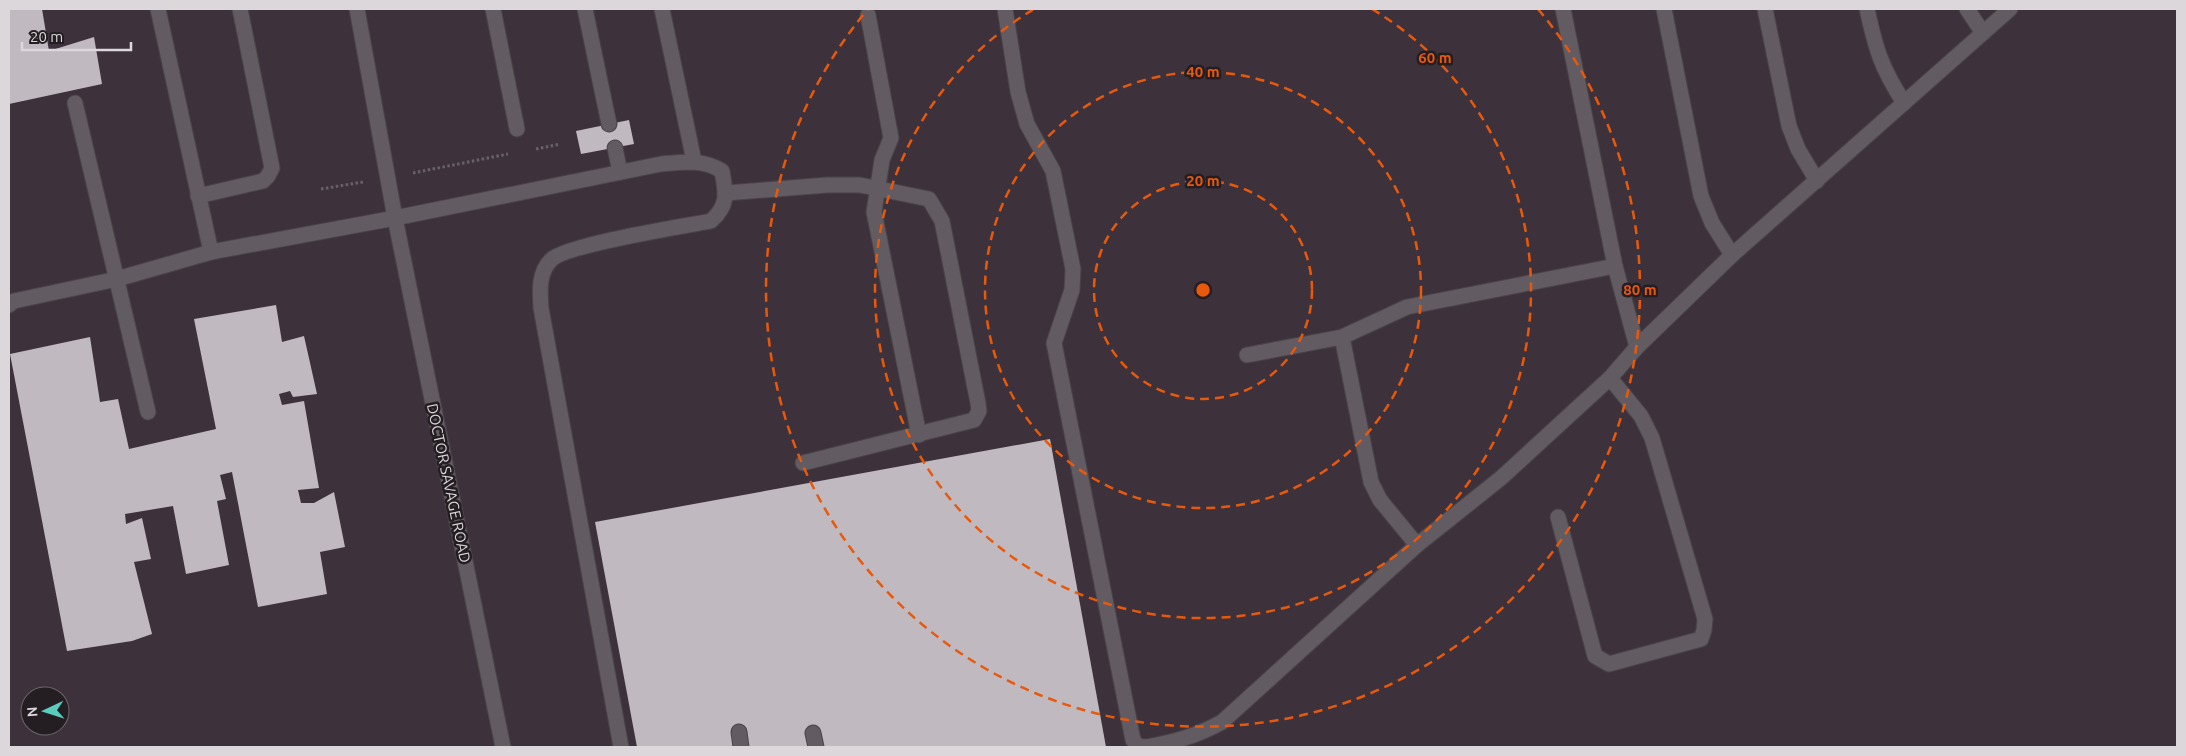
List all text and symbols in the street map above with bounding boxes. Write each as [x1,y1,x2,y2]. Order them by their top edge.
scale bar [22,20,131,52]
text: 20 m [30,28,63,45]
text: 60 m [1418,49,1452,66]
text: 40 m [1186,63,1220,80]
text: 20 m [1186,172,1220,189]
centre of rings [1194,281,1212,299]
text: 80 m [1623,281,1657,298]
street label: DOCTOR SAVAGE ROAD [424,402,474,564]
north arrow [20,686,70,736]
text: N [24,706,40,718]

